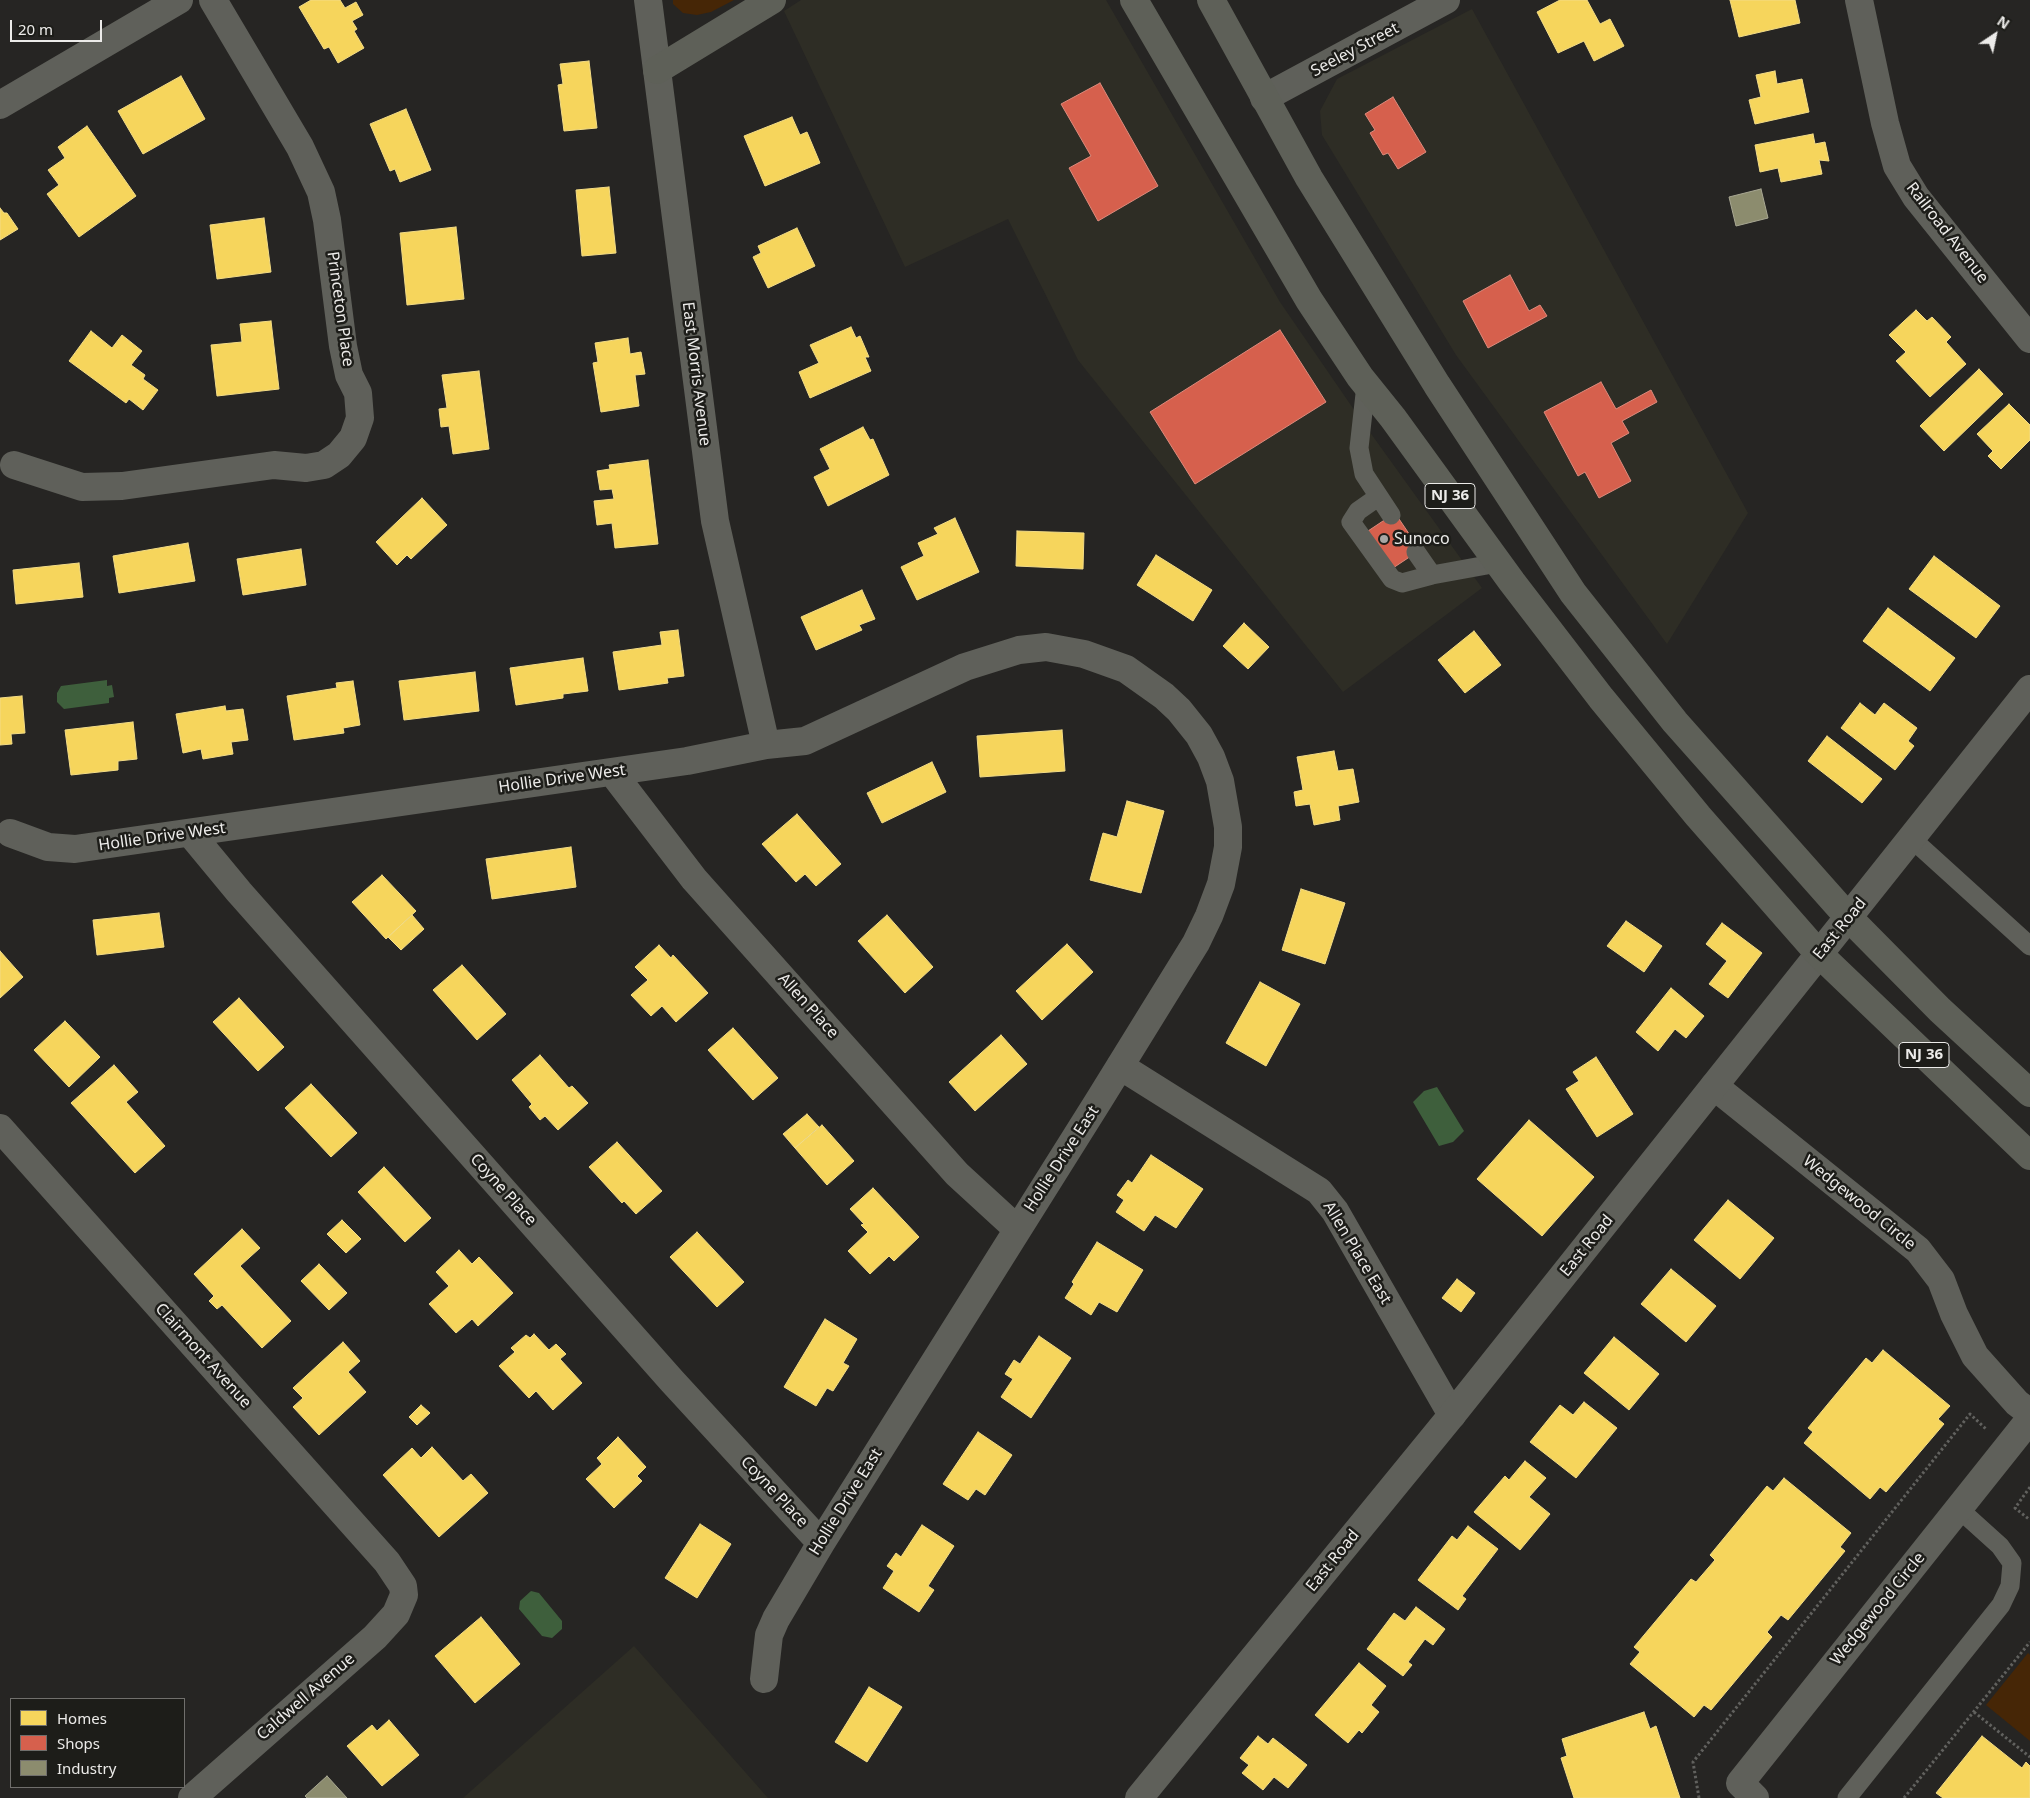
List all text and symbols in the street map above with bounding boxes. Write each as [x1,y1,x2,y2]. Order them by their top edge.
scale bar [12,10,105,42]
north arrow [1970,10,2020,60]
text: N [1994,11,2014,33]
text: 20 m [18,19,53,39]
street label: Seeley Street [1308,19,1402,81]
street label: Railroad Avenue [1902,179,1992,287]
street label: Princeton Place [322,250,358,368]
street label: East Morris Avenue [678,301,714,447]
road number: NJ 36 [1425,484,1475,508]
place label: Sunoco [1394,529,1450,549]
marker: Sunoco [1378,533,1390,545]
street label: Hollie Drive West [497,761,627,797]
street label: Hollie Drive West [97,819,227,855]
street label: East Road [1809,894,1871,964]
street label: Allen Place [774,969,842,1043]
road number: NJ 36 [1899,1042,1949,1068]
street label: Hollie Drive East [1021,1103,1103,1215]
street label: Coyne Place [466,1150,540,1230]
street label: Wedgewood Circle [1799,1152,1919,1254]
street label: Allen Place East [1319,1198,1395,1308]
street label: East Road [1556,1211,1618,1281]
street label: Clairmont Avenue [151,1300,255,1412]
street label: Hollie Drive East [805,1445,887,1559]
street label: Coyne Place [736,1452,812,1532]
street label: East Road [1302,1526,1364,1596]
street label: Wedgewood Circle [1827,1549,1929,1669]
street label: Caldwell Avenue [253,1649,359,1745]
legend [10,1698,185,1788]
text: Homes [57,1708,107,1728]
text: Shops [57,1733,100,1753]
text: Industry [57,1758,116,1778]

